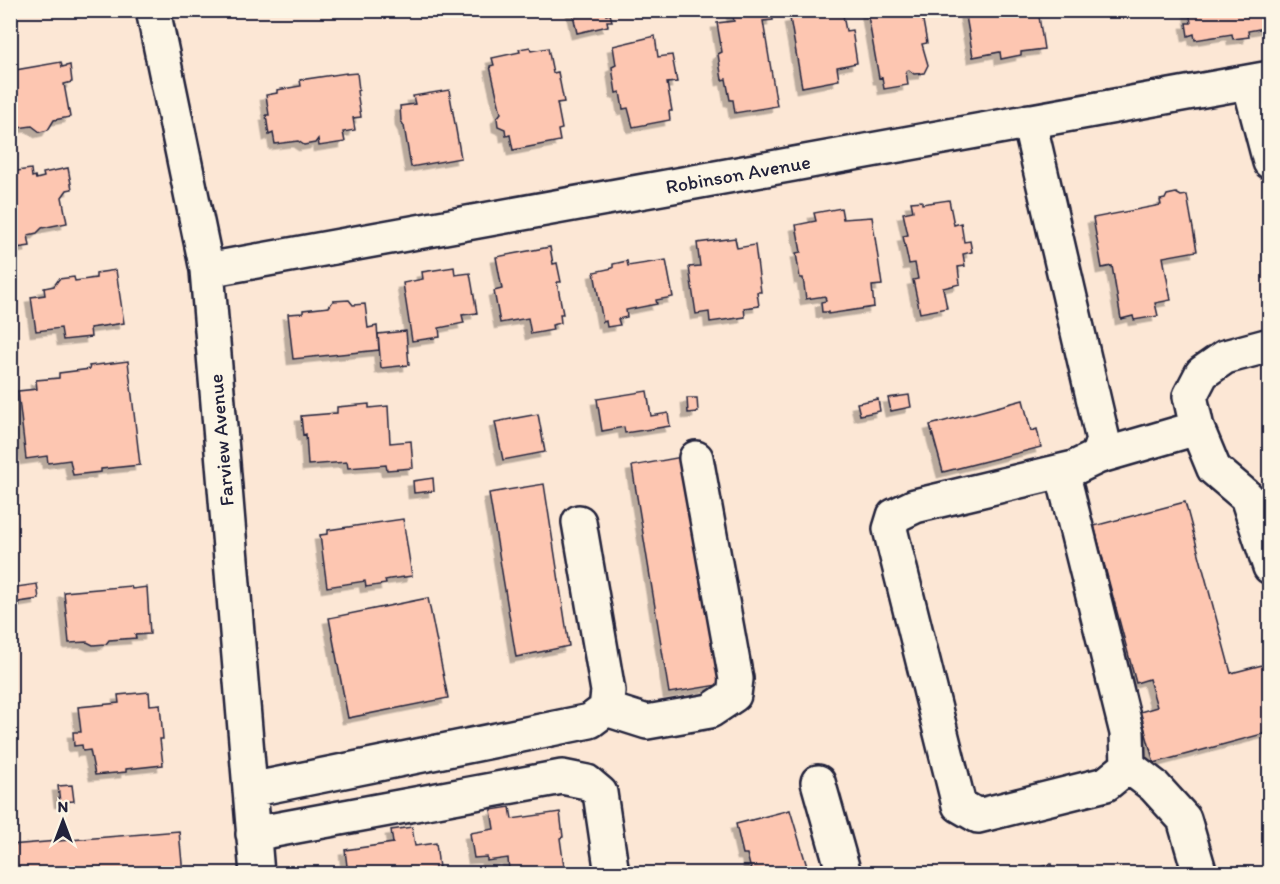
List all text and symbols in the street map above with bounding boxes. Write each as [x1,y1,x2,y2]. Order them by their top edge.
street label: Robinson Avenue [664,149,812,199]
street label: Farview Avenue [203,373,239,507]
north arrow [33,791,93,851]
text: N [58,797,68,816]

